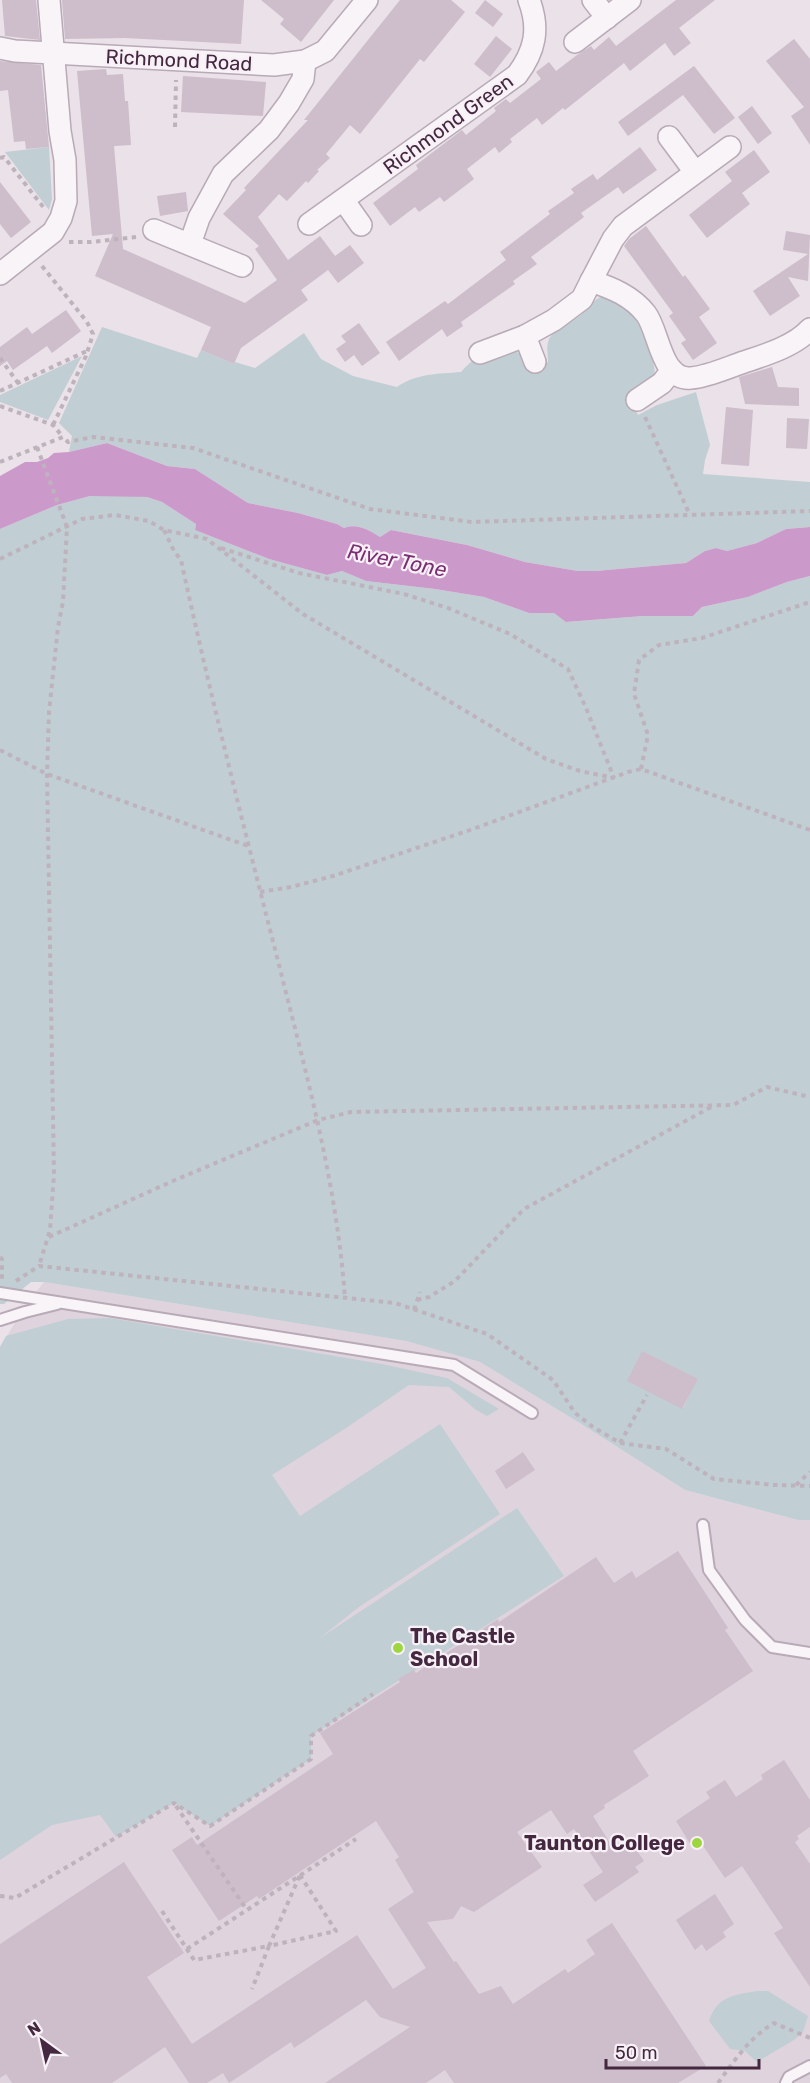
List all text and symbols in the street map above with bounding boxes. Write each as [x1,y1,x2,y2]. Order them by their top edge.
street label: Richmond Road [105,44,253,76]
street label: Richmond Green [378,69,518,179]
water label: River Tone [345,538,449,582]
place label: The Castle School [410,1624,515,1671]
marker: The Castle School [391,1641,405,1655]
place label: Taunton College [524,1831,685,1855]
marker: Taunton College [690,1836,704,1850]
north arrow [12,2011,72,2071]
text: N [24,2018,44,2040]
scale bar [606,2032,759,2070]
text: 50 m [615,2042,658,2064]

